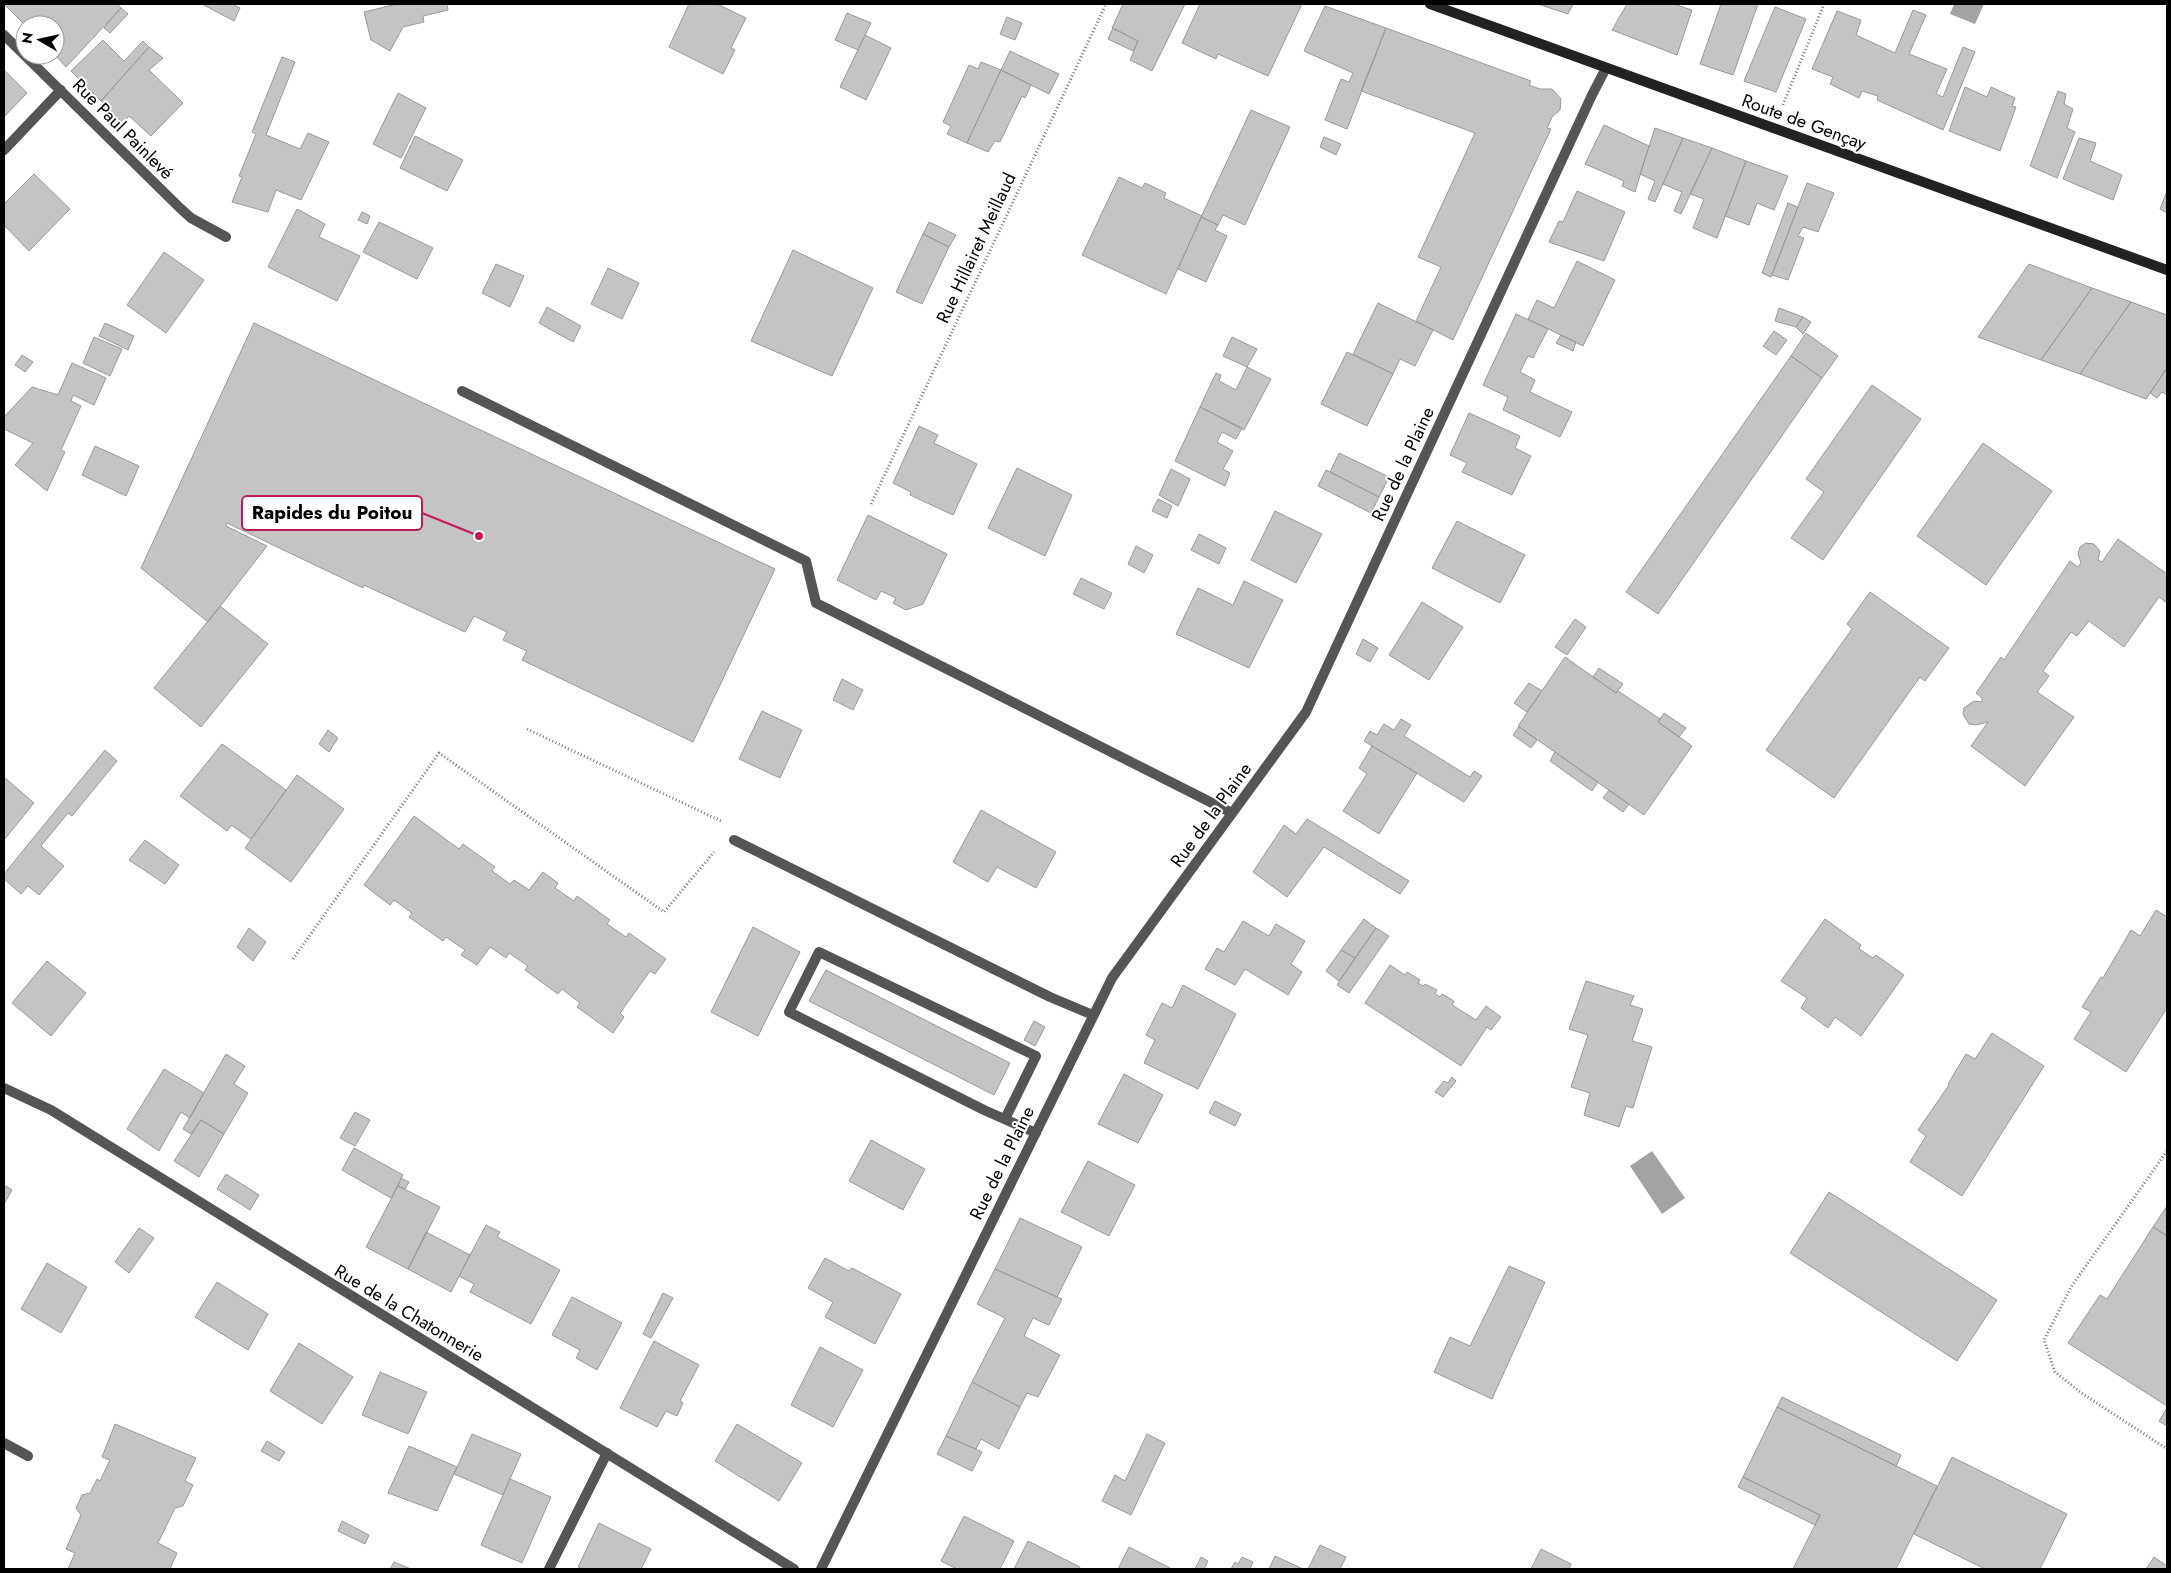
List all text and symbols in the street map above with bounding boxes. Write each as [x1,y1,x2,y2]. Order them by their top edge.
north arrow [15,15,65,65]
text: N [16,31,38,45]
street label: Rue Paul Painlevé [67,73,179,185]
street label: Route de Gençay [1738,87,1870,157]
street label: Rue Hillairet Meillaud [930,168,1022,328]
street label: Rue de la Plaine [1365,403,1441,525]
callout: Rapides du Poitou [242,496,422,530]
text: Rapides du Poitou [252,499,412,526]
street label: Rue de la Plaine [1164,757,1258,873]
street label: Rue de la Plaine [963,1102,1041,1224]
street label: Rue de la Chatonnerie [329,1258,489,1368]

